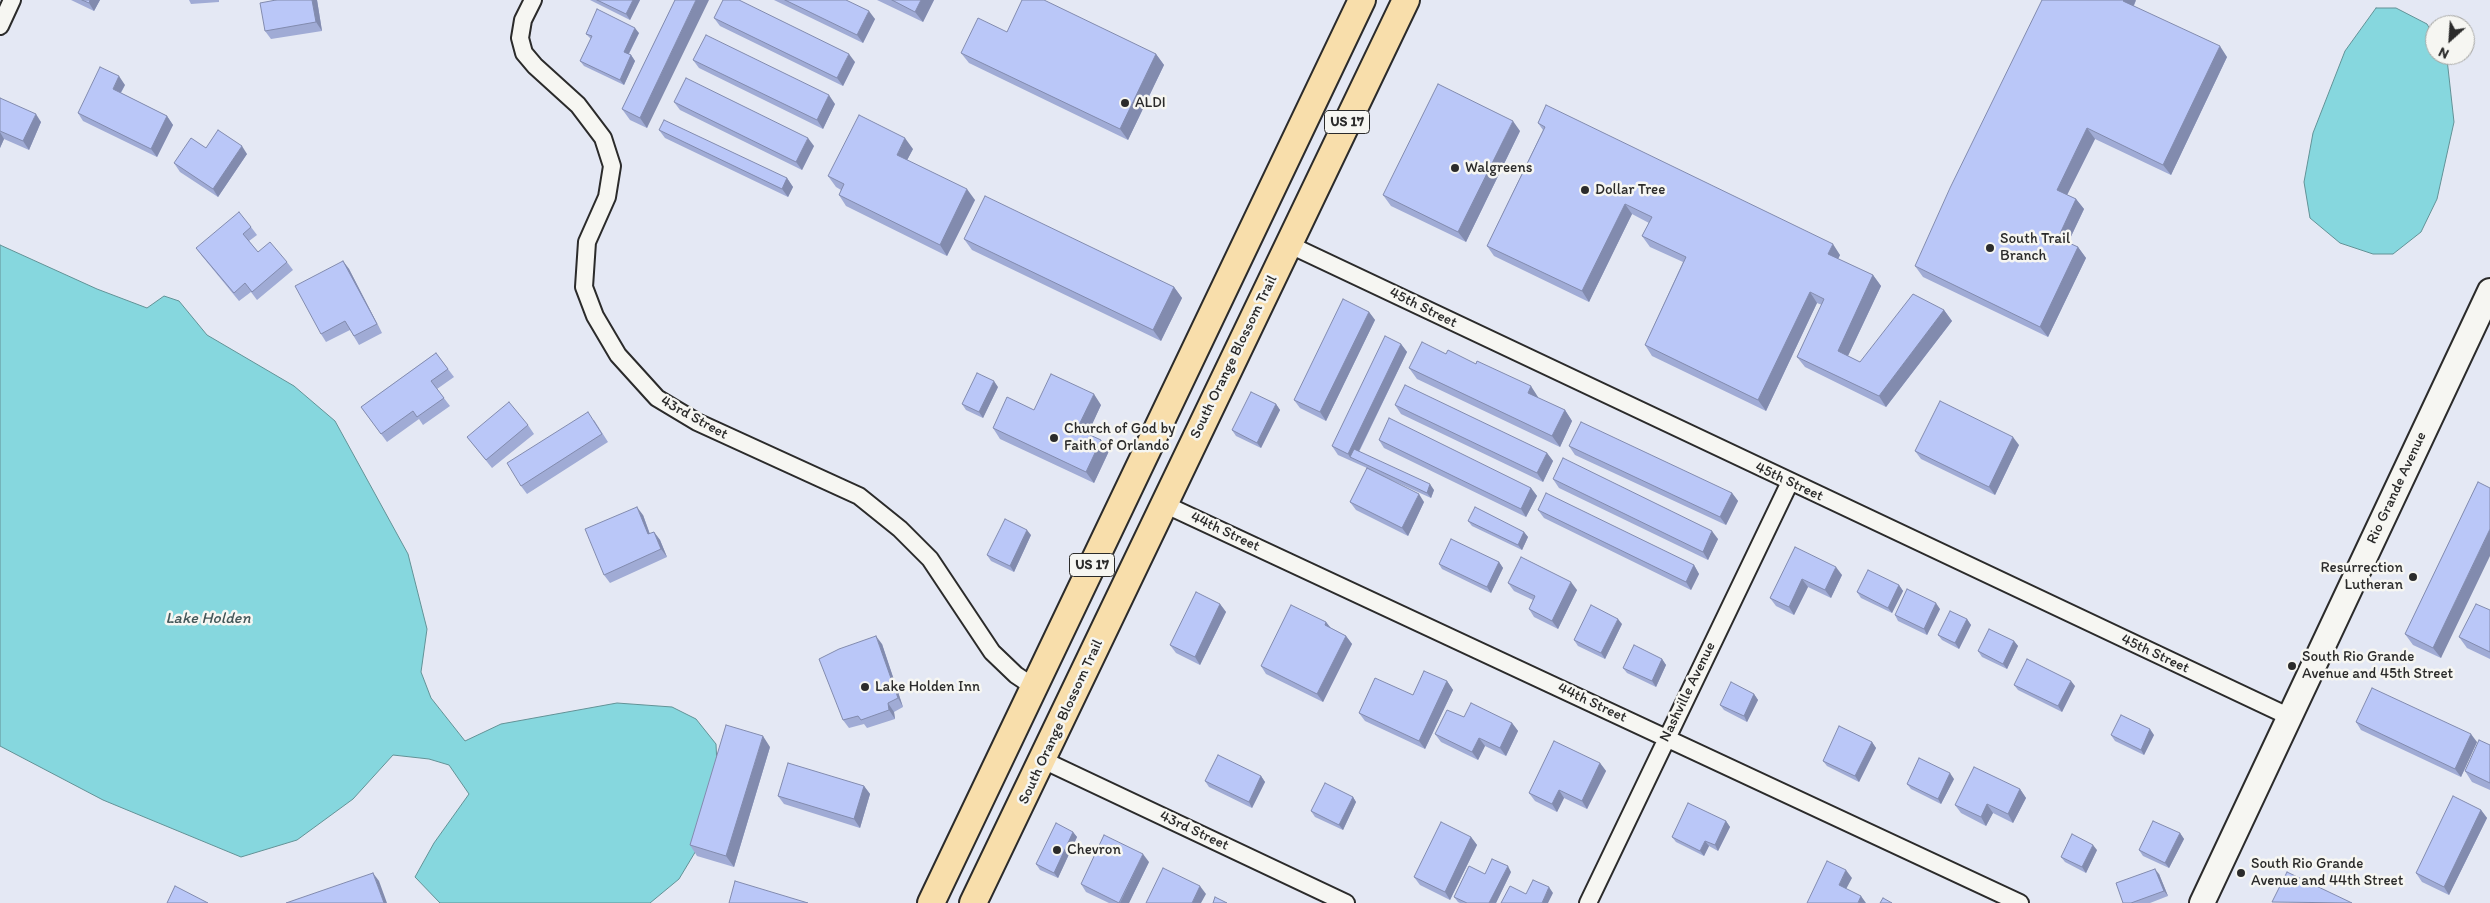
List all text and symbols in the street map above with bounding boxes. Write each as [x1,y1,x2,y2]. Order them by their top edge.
north arrow [2425,15,2475,65]
text: N [2436,43,2452,63]
place label: ALDI [1135,94,1166,112]
marker: ALDI [1119,97,1131,109]
road number: US 17 [1324,110,1370,134]
place label: Walgreens [1465,159,1532,177]
marker: Walgreens [1449,162,1461,174]
place label: Dollar Tree [1595,181,1665,199]
marker: Dollar Tree [1579,184,1591,196]
place label: South Trail Branch [2000,230,2070,265]
marker: South Trail Branch [1984,242,1996,254]
street label: South Orange Blossom Trail [1187,272,1281,442]
street label: 45th Street [1386,284,1460,332]
street label: 43rd Street [657,392,731,444]
place label: Church of God by Faith of Orlando [1064,420,1175,455]
street label: Rio Grande Avenue [2363,429,2431,547]
marker: Church of God by Faith of Orlando [1048,432,1060,444]
street label: 45th Street [1752,458,1826,506]
street label: 44th Street [1188,508,1262,556]
road number: US 17 [1070,554,1114,576]
place label: Resurrection Lutheran [2321,559,2403,594]
marker: Resurrection Lutheran [2407,571,2419,583]
water label: Lake Holden [166,609,250,629]
street label: 45th Street [2118,630,2192,678]
street label: South Orange Blossom Trail [1015,637,1107,807]
street label: Nashville Avenue [1656,639,1720,745]
place label: South Rio Grande Avenue and 45th Street [2302,648,2453,683]
marker: South Rio Grande Avenue and 45th Street [2286,660,2298,672]
place label: Lake Holden Inn [875,678,980,696]
street label: 44th Street [1555,679,1629,727]
marker: Lake Holden Inn [859,681,871,693]
street label: 43rd Street [1157,807,1231,855]
place label: Chevron [1067,841,1121,859]
marker: Chevron [1051,844,1063,856]
place label: South Rio Grande Avenue and 44th Street [2251,855,2403,890]
marker: South Rio Grande Avenue and 44th Street [2235,867,2247,879]

